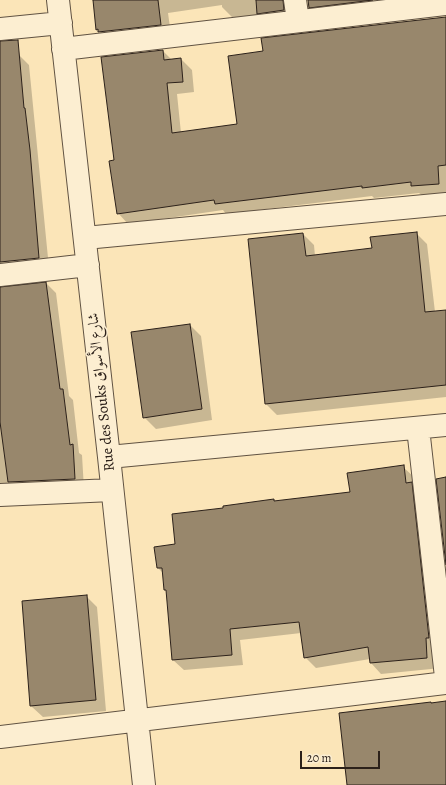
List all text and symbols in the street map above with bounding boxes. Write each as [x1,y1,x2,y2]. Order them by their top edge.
street label: Rue des Souks شارع الأسواق [85,312,119,472]
scale bar [302,743,382,769]
text: 20 m [307,750,331,766]

